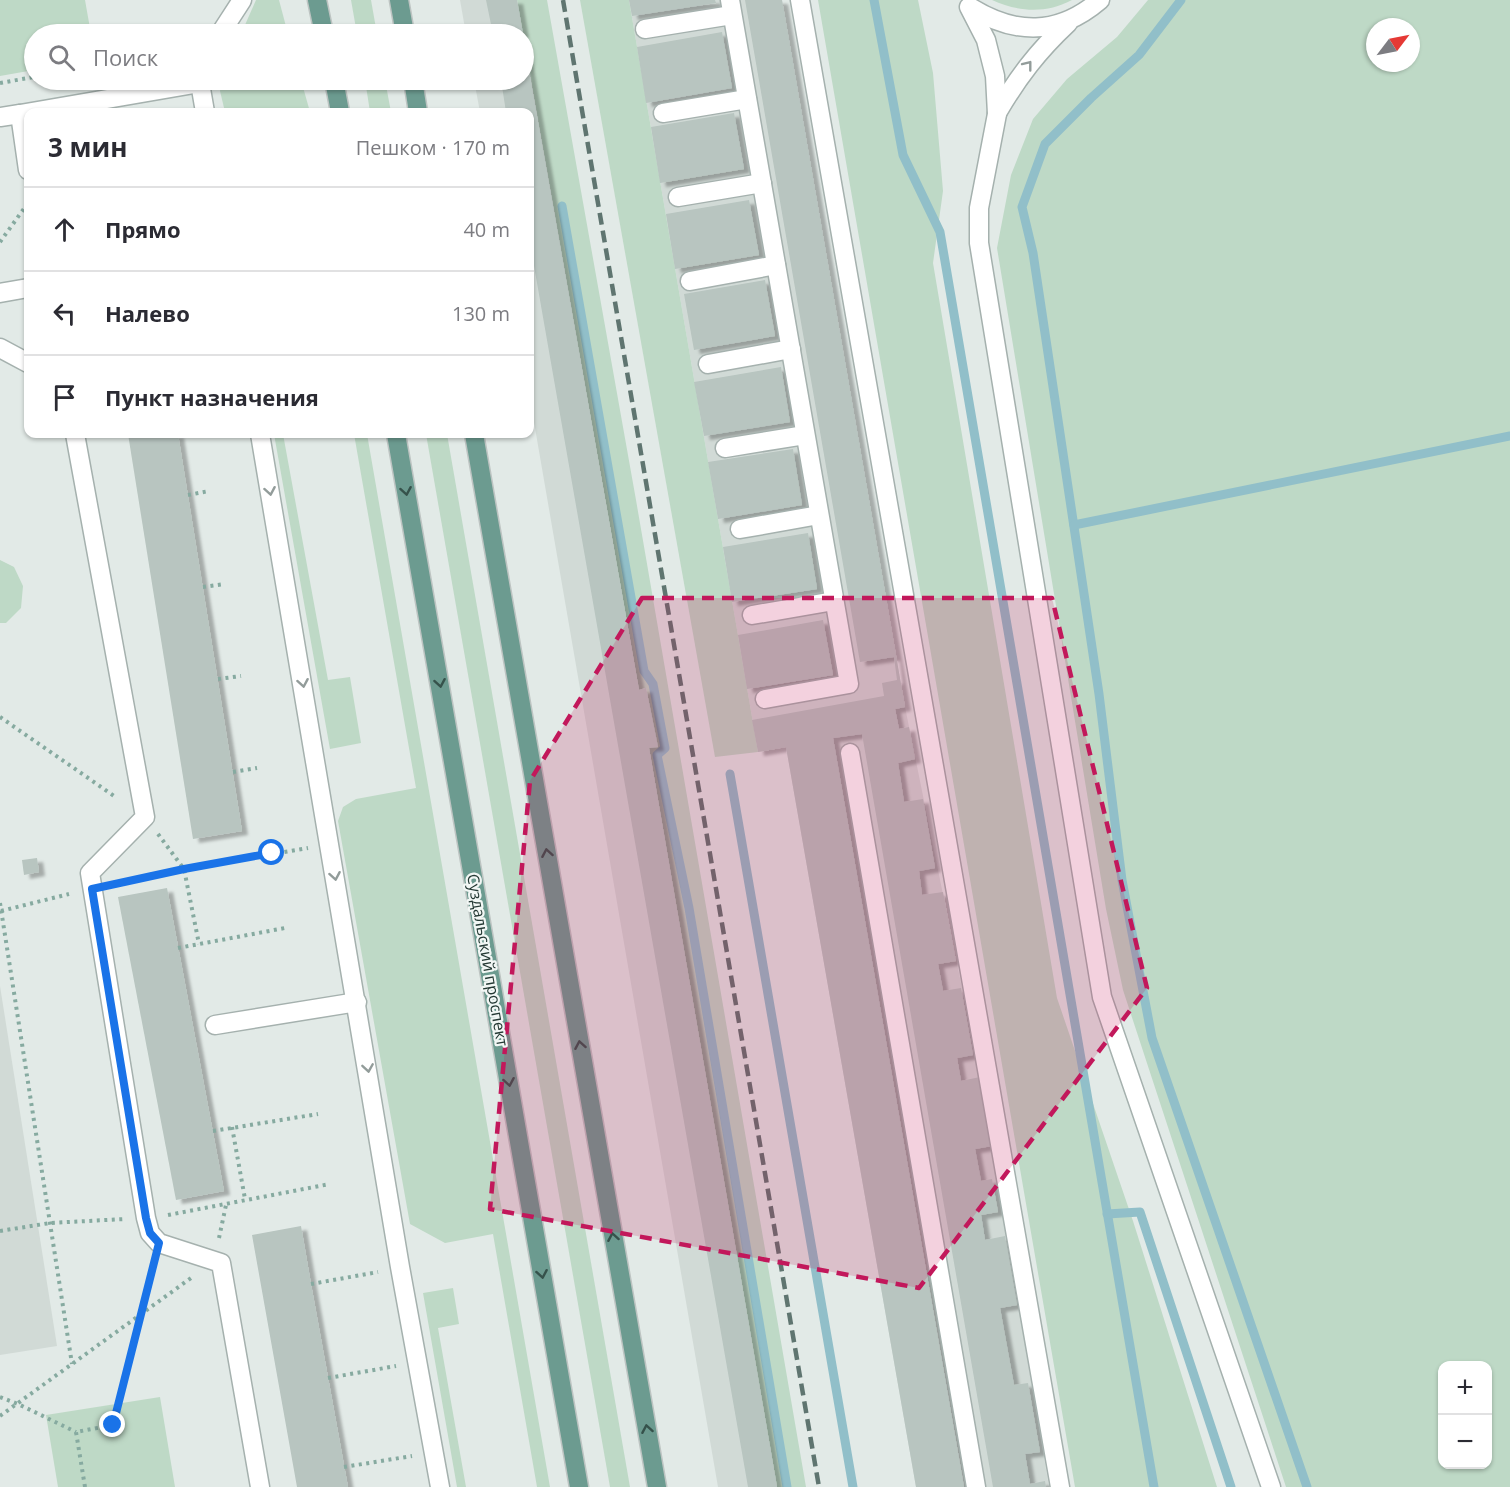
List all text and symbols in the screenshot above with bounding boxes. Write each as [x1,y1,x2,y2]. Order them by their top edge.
north arrow [1366,18,1420,72]
search box [24,24,534,90]
icon: search [45,41,78,74]
text: Поиск [93,42,158,72]
one-way arrow [1021,60,1032,71]
text: 3 мин [48,129,128,165]
text: Пешком · 170 m [356,134,510,161]
icon: ahead [48,213,81,246]
text: Прямо [105,214,181,244]
text: 40 m [463,216,510,243]
icon: left [48,297,81,330]
text: Налево [105,298,190,328]
text: 130 m [452,300,510,327]
icon: arrive [48,381,81,414]
text: Пункт назначения [105,382,319,412]
one-way arrow [263,486,276,496]
one-way arrow [399,486,412,496]
one-way arrow [296,678,309,688]
one-way arrow [433,679,445,688]
route start [258,839,284,865]
one-way arrow [541,848,553,858]
one-way arrow [329,871,341,880]
street label: Суздальский проспект [462,872,514,1048]
one-way arrow [574,1040,587,1050]
one-way arrow [361,1063,374,1073]
one-way arrow [502,1077,515,1087]
one-way arrow [607,1233,620,1243]
one-way arrow [536,1270,548,1279]
map controls [1438,1361,1492,1469]
button: + [1438,1361,1492,1415]
route end [99,1411,125,1437]
button: − [1438,1415,1492,1469]
one-way arrow [641,1425,653,1434]

